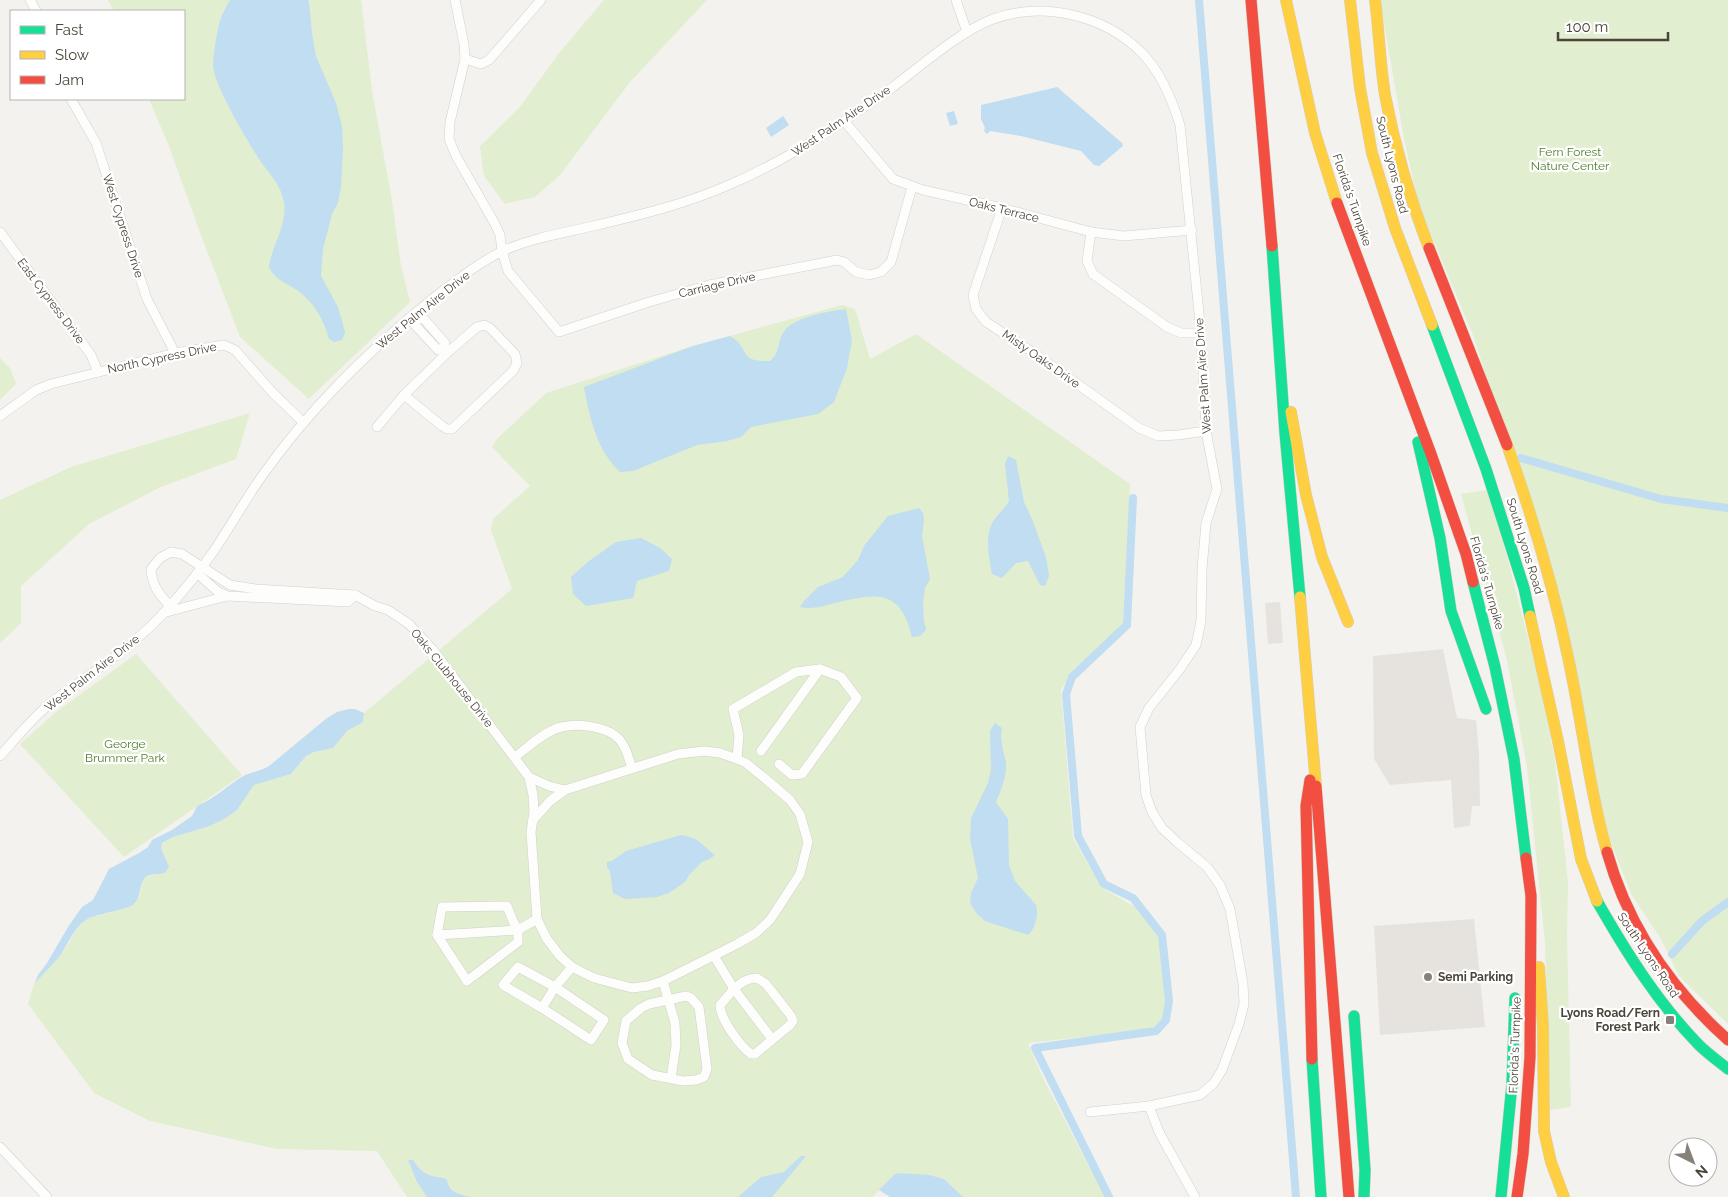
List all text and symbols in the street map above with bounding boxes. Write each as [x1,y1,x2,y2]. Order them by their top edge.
legend [10,10,185,100]
scale bar [1558,10,1668,42]
text: 100 m [1566,18,1608,36]
text: Fast [55,21,83,39]
text: Slow [55,46,89,64]
text: Jam [55,71,84,89]
street label: West Palm Aire Drive [789,83,893,159]
street label: South Lyons Road [1373,115,1411,215]
park label: Fern Forest Nature Center [1531,145,1610,173]
street label: Florida's Turnpike [1330,152,1374,248]
street label: West Cypress Drive [100,172,146,280]
street label: Oaks Terrace [967,195,1041,225]
street label: East Cypress Drive [14,256,88,346]
street label: West Palm Aire Drive [373,268,473,352]
street label: Carriage Drive [677,269,757,301]
street label: West Palm Aire Drive [1192,318,1214,434]
street label: Misty Oaks Drive [999,327,1083,391]
street label: North Cypress Drive [106,340,218,376]
street label: South Lyons Road [1504,496,1546,596]
street label: Florida's Turnpike [1467,535,1507,631]
street label: Oaks Clubhouse Drive [408,626,496,730]
street label: West Palm Aire Drive [42,632,142,714]
park label: George Brummer Park [85,737,166,765]
street label: South Lyons Road [1614,910,1682,1000]
place label: Semi Parking [1438,970,1513,984]
marker: Semi Parking [1422,971,1434,983]
street label: Florida's Turnpike [1506,996,1524,1094]
place label: Lyons Road/Fern Forest Park [1560,1006,1660,1034]
marker: Lyons Road/Fern Forest Park [1664,1014,1676,1026]
north arrow [1668,1137,1718,1187]
text: N [1692,1162,1711,1181]

